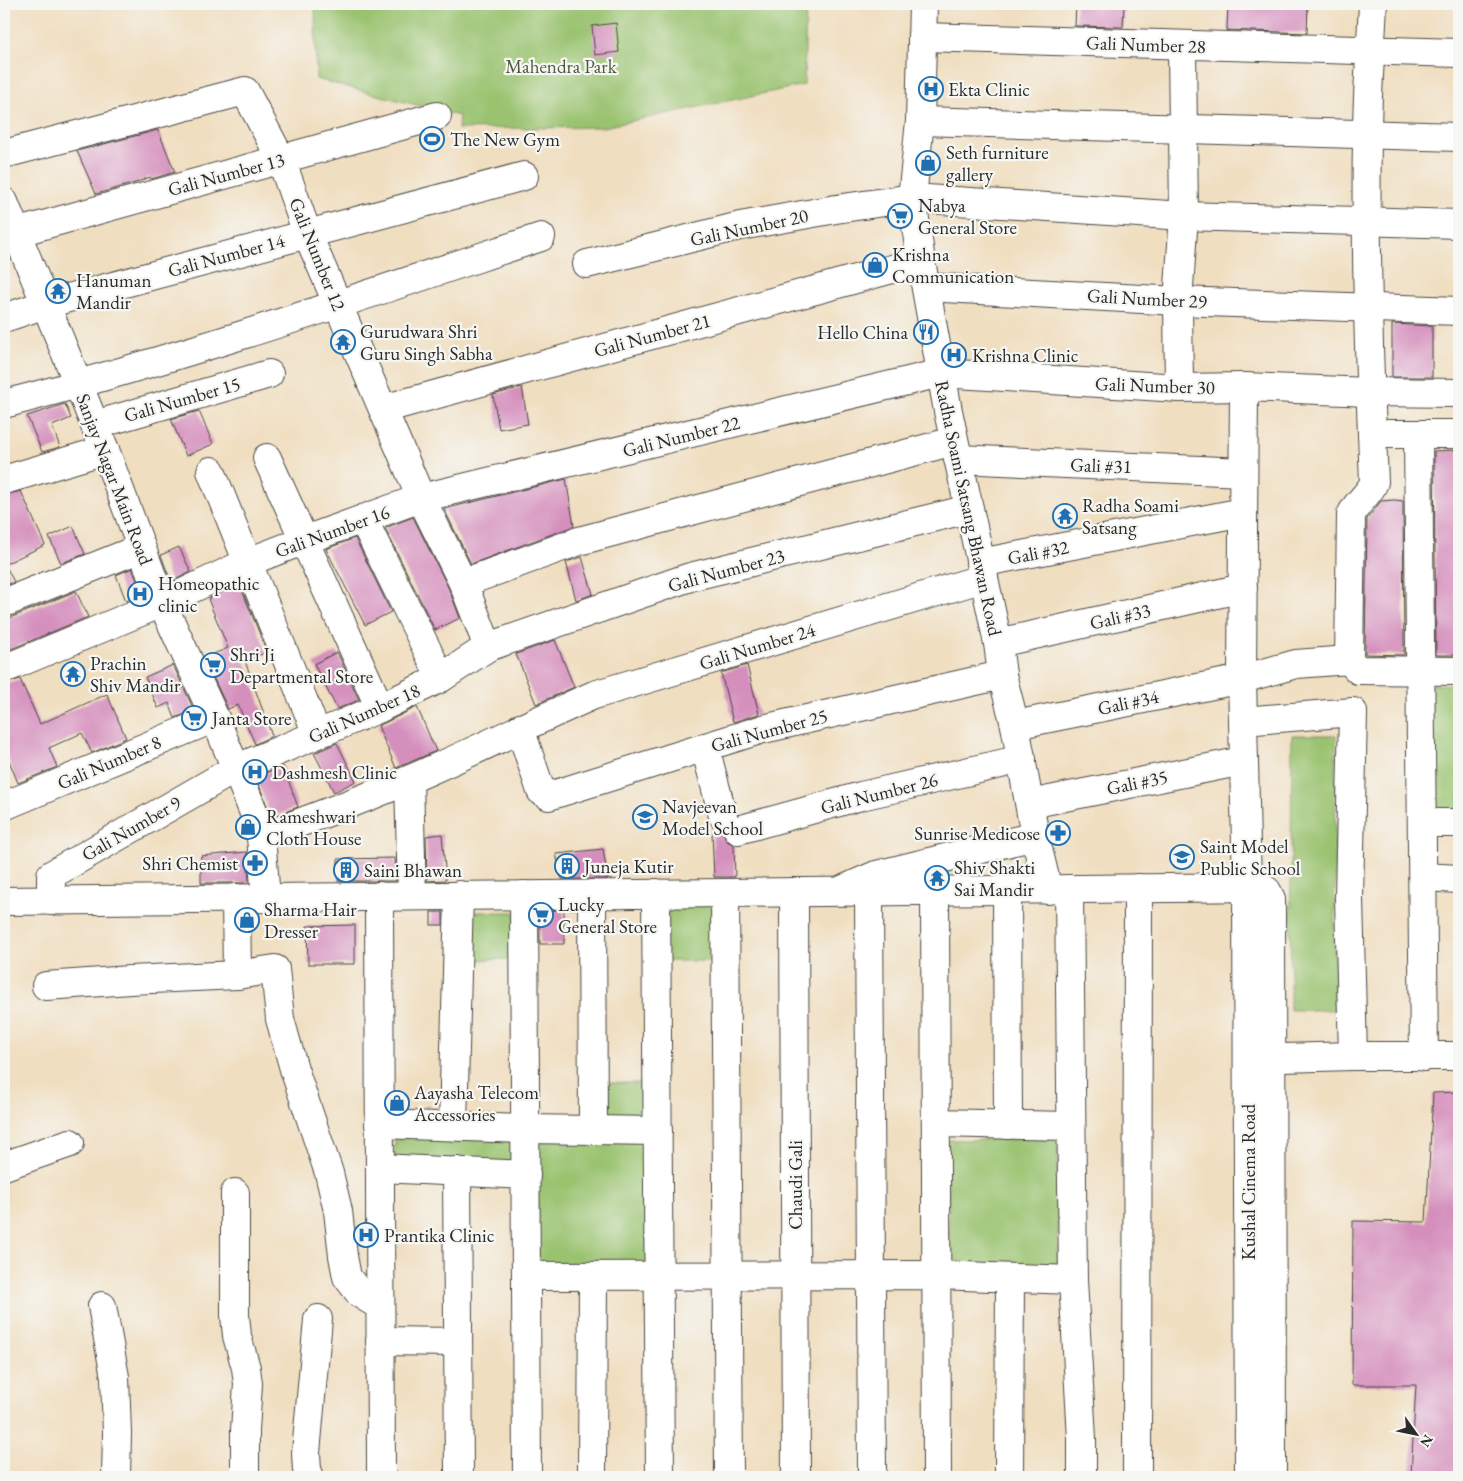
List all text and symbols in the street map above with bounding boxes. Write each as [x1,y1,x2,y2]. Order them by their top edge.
street label: Gali Number 28 [1086,30,1206,59]
park label: Mahendra Park [505,54,618,79]
hospital icon: Ekta Clinic [918,76,944,102]
place label: Ekta Clinic [948,77,1030,102]
sports icon: The New Gym [419,126,445,152]
place label: The New Gym [450,127,560,152]
place label: Seth furniture gallery [946,140,1049,187]
street label: Gali Number 13 [165,147,287,202]
shop icon: Seth furniture gallery [915,150,941,176]
place label: Nabya General Store [918,193,1017,240]
street label: Gali Number 12 [283,194,352,314]
street label: Gali Number 20 [688,203,810,252]
supermarket icon: Nabya General Store [887,203,913,229]
street label: Gali Number 14 [165,228,288,283]
place label: Krishna Communication [892,242,1014,289]
shop icon: Krishna Communication [862,252,888,278]
place label: Hanuman Mandir [76,268,151,315]
temple icon: Hanuman Mandir [45,278,71,304]
street label: Gali Number 29 [1086,283,1207,314]
street label: Gali Number 21 [591,308,713,363]
place label: Gurudwara Shri Guru Singh Sabha [360,319,493,366]
restaurant icon: Hello China [913,319,939,345]
place label: Hello China [817,320,908,345]
temple icon: Gurudwara Shri Guru Singh Sabha [330,329,356,355]
hospital icon: Krishna Clinic [941,342,967,368]
place label: Krishna Clinic [972,343,1079,368]
street label: Gali Number 15 [121,371,243,428]
street label: Gali Number 30 [1095,371,1215,400]
street label: Radha Soami Satsang Bhawan Road [929,378,1008,639]
street label: Sanjay Nagar Main Road [70,390,159,569]
street label: Gali Number 22 [620,410,742,463]
street label: Gali #31 [1070,452,1132,479]
place label: Radha Soami Satsang [1082,493,1179,540]
street label: Gali Number 16 [272,499,393,564]
temple icon: Radha Soami Satsang [1052,503,1078,529]
street label: Gali #32 [1005,534,1071,571]
street label: Gali Number 23 [665,543,787,598]
place label: Homeopathic clinic [158,571,260,618]
hospital icon: Homeopathic clinic [127,581,153,607]
street label: Gali #33 [1087,597,1153,636]
street label: Gali Number 24 [696,617,819,676]
place label: Shri Ji Departmental Store [230,642,373,689]
place label: Prachin Shiv Mandir [90,651,181,698]
supermarket icon: Shri Ji Departmental Store [200,652,226,678]
temple icon: Prachin Shiv Mandir [60,661,86,687]
street label: Gali Number 18 [304,678,424,749]
street label: Gali #34 [1095,684,1162,721]
street label: Gali Number 25 [708,703,830,758]
supermarket icon: Janta Store [181,705,207,731]
place label: Janta Store [210,706,291,731]
street label: Gali Number 8 [53,729,165,796]
hospital icon: Dashmesh Clinic [242,759,268,785]
place label: Dashmesh Clinic [272,760,397,785]
street label: Gali #35 [1104,764,1170,801]
street label: Gali Number 26 [818,767,940,820]
street label: Gali Number 9 [77,790,185,867]
place label: Navjeevan Model School [662,794,763,841]
place label: Rameshwari Cloth House [266,804,361,851]
school or university icon: Navjeevan Model School [632,804,658,830]
shop icon: Rameshwari Cloth House [235,814,261,840]
pharmacy icon: Sunrise Medicose [1045,820,1071,846]
place label: Sunrise Medicose [914,821,1040,846]
place label: Saint Model Public School [1200,834,1301,881]
school or university icon: Saint Model Public School [1169,844,1195,870]
pharmacy icon: Shri Chemist [242,850,268,876]
place label: Shri Chemist [142,851,238,876]
building icon: Juneja Kutir [554,853,580,879]
place label: Juneja Kutir [582,854,674,879]
place label: Shiv Shakti Sai Mandir [954,855,1035,902]
building icon: Saini Bhawan [333,857,359,883]
place label: Saini Bhawan [364,858,462,883]
temple icon: Shiv Shakti Sai Mandir [924,865,950,891]
place label: Lucky General Store [558,892,657,939]
place label: Sharma Hair Dresser [264,897,357,944]
supermarket icon: Lucky General Store [528,902,554,928]
shop icon: Sharma Hair Dresser [234,907,260,933]
place label: Aayasha Telecom Accessories [413,1080,539,1127]
shop icon: Aayasha Telecom Accessories [384,1090,410,1116]
street label: Kushal Cinema Road [1236,1103,1261,1260]
street label: Chaudi Gali [783,1140,808,1230]
hospital icon: Prantika Clinic [353,1222,379,1248]
place label: Prantika Clinic [384,1223,495,1248]
north arrow [1390,1408,1440,1458]
text: N [1416,1431,1438,1451]

